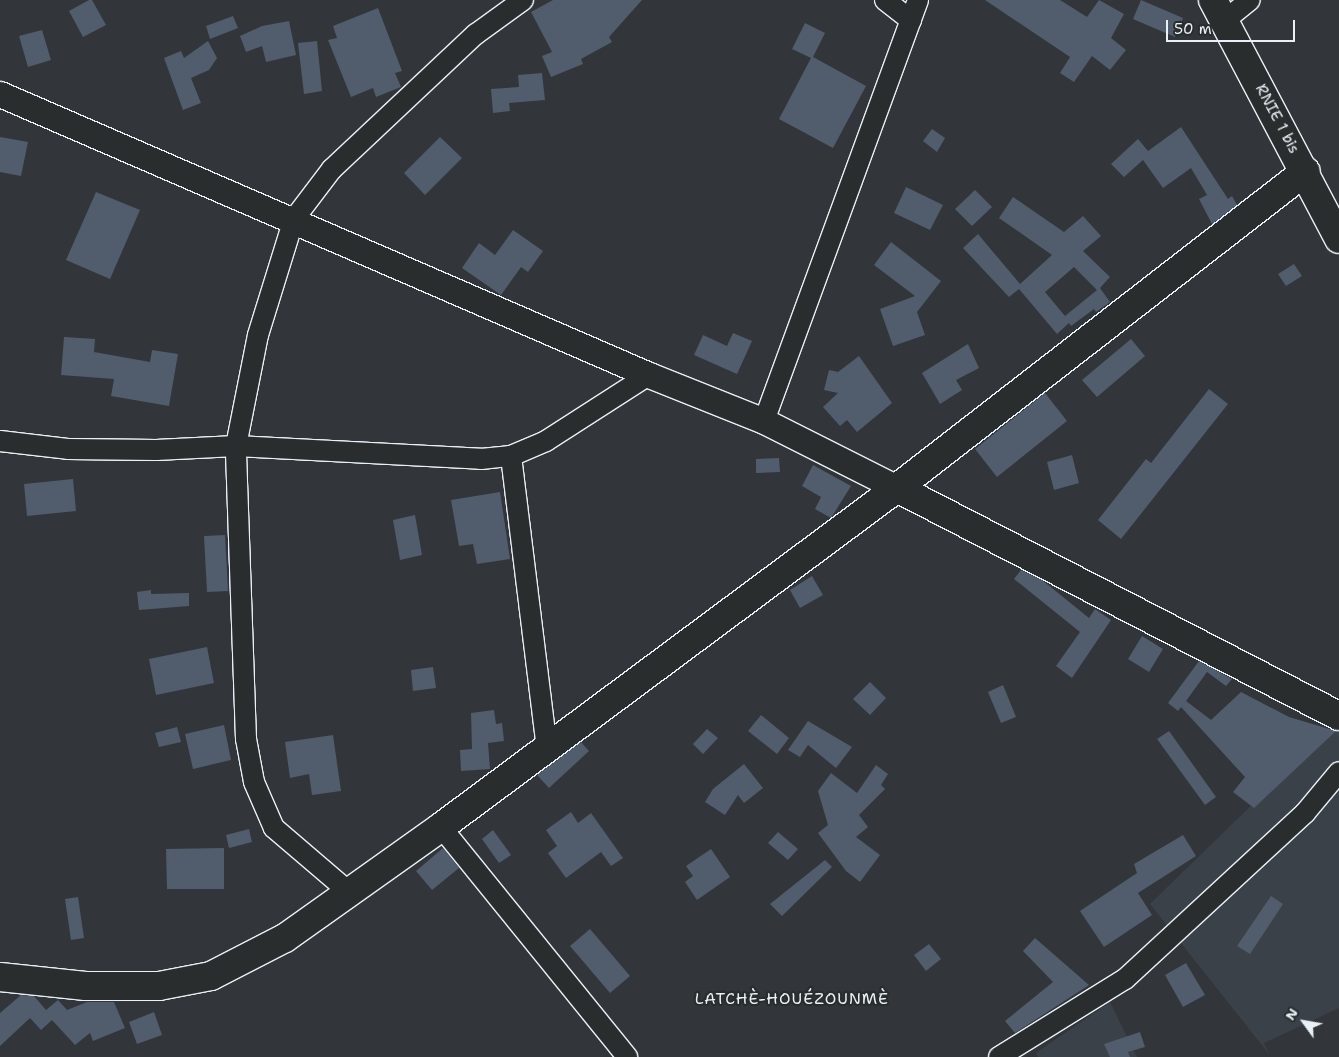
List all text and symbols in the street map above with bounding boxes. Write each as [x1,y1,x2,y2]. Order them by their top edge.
scale bar [1169,10,1298,42]
text: 50 m [1174,19,1212,39]
street label: RNIE 1 bis [1251,81,1303,157]
district label: LATCHÈ-HOUÉZOUNMÈ [693,989,891,1009]
north arrow [1279,997,1329,1047]
text: N [1281,1005,1302,1024]

